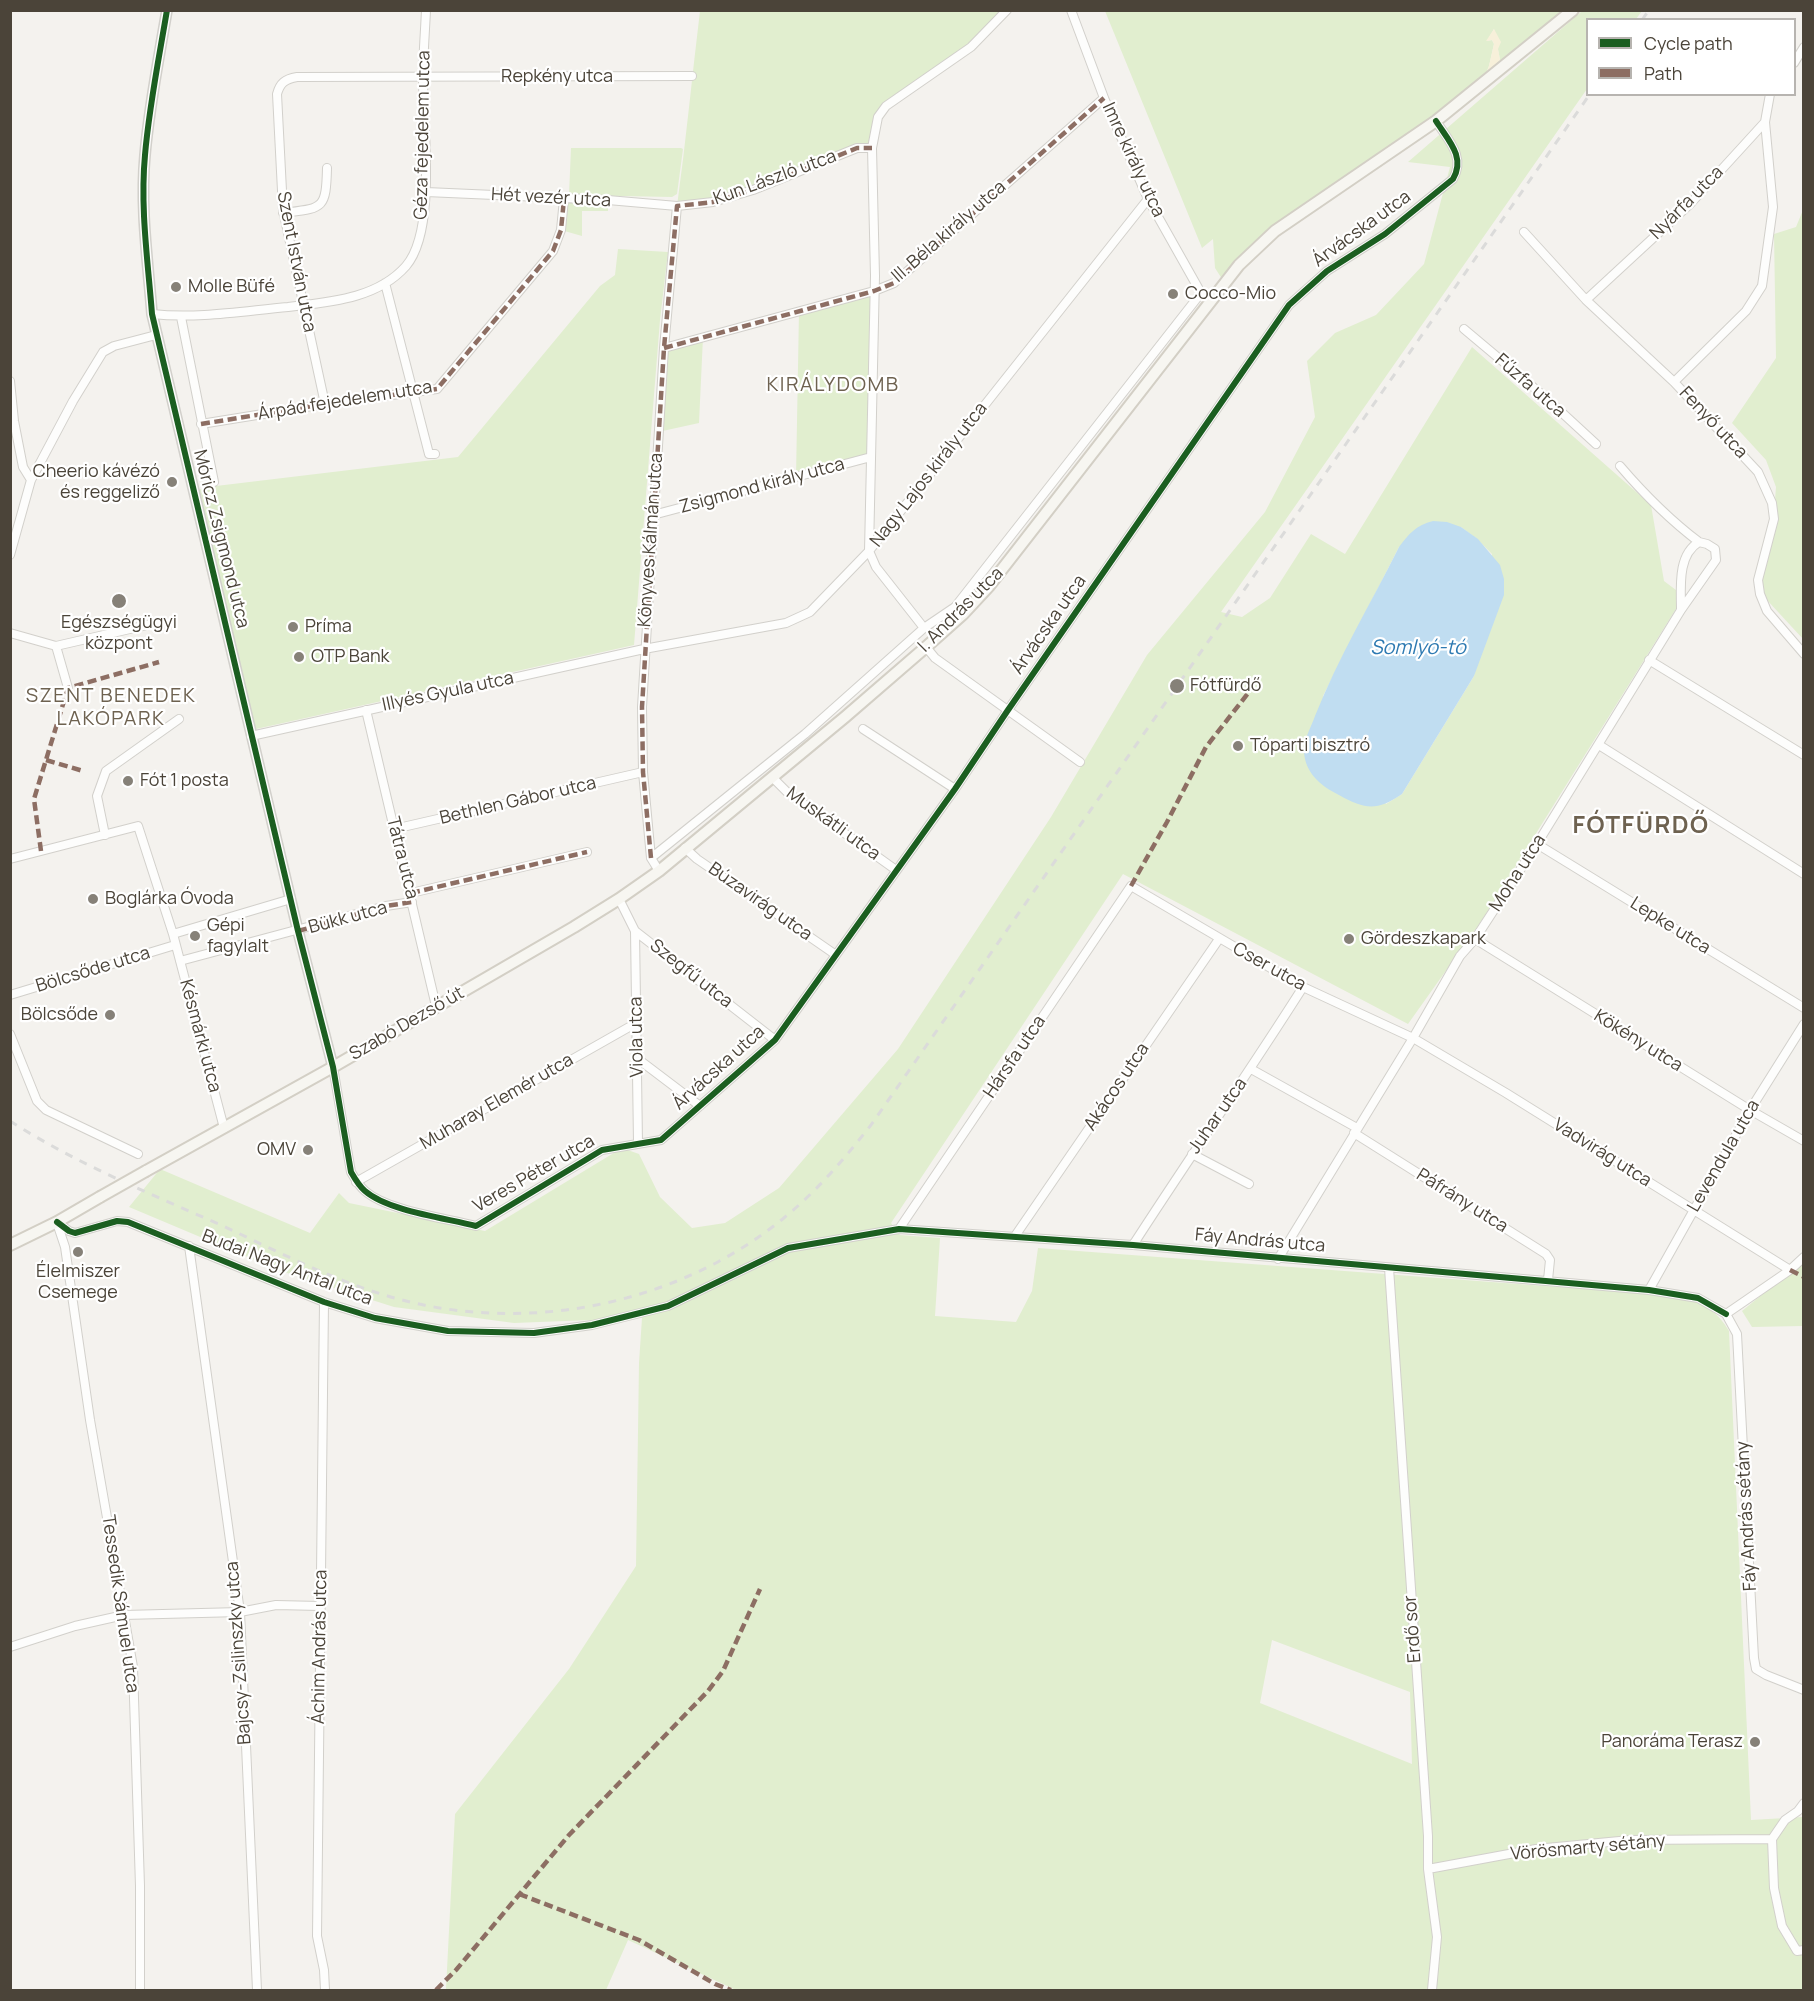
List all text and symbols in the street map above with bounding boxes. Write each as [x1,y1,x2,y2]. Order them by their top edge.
legend [1586,18,1796,96]
text: Cycle path [1644,31,1733,55]
street label: Géza fejedelem utca [411,50,435,220]
text: Path [1644,61,1682,85]
street label: Repkény utca [501,66,613,88]
street label: Imre király utca [1097,99,1169,221]
street label: Kun László utca [711,146,839,210]
street label: Nyárfa utca [1646,162,1728,244]
street label: III. Béla király utca [888,177,1010,287]
street label: Hét vezér utca [491,184,611,212]
street label: Árvácska utca [1309,186,1415,272]
street label: Szent István utca [272,190,320,334]
place label: Molle Büfé [188,276,275,298]
marker: Molle Büfé [169,280,183,294]
place label: Cocco-Mio [1185,283,1276,305]
marker: Cocco-Mio [1166,287,1180,301]
street label: Fűzfa utca [1490,349,1570,423]
district label: KIRÁLYDOMB [766,373,900,397]
street label: Árpád fejedelem utca [256,377,434,425]
street label: Fenyő utca [1674,383,1752,463]
street label: Nagy Lajos király utca [866,398,992,552]
street label: Móricz Zsigmond utca [188,448,254,630]
street label: Könyves Kálmán utca [634,452,668,628]
street label: Zsigmond király utca [677,454,847,518]
place label: Cheerio kávézó és reggeliző [33,461,160,504]
marker: Cheerio kávézó és reggeliző [165,475,179,489]
street label: I. András utca [914,563,1008,657]
street label: Árvácska utca [1007,571,1091,679]
marker: Egészségügyi központ [110,592,128,610]
place label: Egészségügyi központ [61,612,177,654]
place label: Príma [305,616,352,638]
marker: Príma [286,620,300,634]
water label: Somlyó-tó [1370,636,1466,660]
place label: OTP Bank [311,646,390,668]
marker: OTP Bank [292,650,306,664]
street label: Illyés Gyula utca [380,668,516,716]
place label: Fótfürdő [1190,675,1261,697]
marker: Fótfürdő [1168,677,1186,695]
district label: SZENT BENEDEK LAKÓPARK [26,684,196,731]
place label: Tóparti bisztró [1250,735,1370,757]
marker: Tóparti bisztró [1231,739,1245,753]
place label: Fót 1 posta [140,770,229,792]
street label: Bethlen Gábor utca [438,773,598,829]
marker: Fót 1 posta [121,774,135,788]
street label: Muskátli utca [782,783,884,865]
district label: FÓTFÜRDŐ [1572,812,1710,840]
street label: Tátra utca [381,815,423,901]
street label: Moha utca [1485,830,1551,916]
street label: Búzavirág utca [704,858,816,946]
place label: Boglárka Óvoda [105,888,234,910]
marker: Boglárka Óvoda [86,892,100,906]
street label: Lepke utca [1626,893,1714,959]
street label: Bükk utca [306,897,390,939]
place label: Gépi fagylalt [207,915,269,958]
place label: Gördeszkapark [1361,928,1486,950]
marker: Gépi fagylalt [188,929,202,943]
marker: Gördeszkapark [1342,932,1356,946]
street label: Szegfű utca [645,935,737,1013]
street label: Cser utca [1229,938,1309,996]
street label: Bölcsőde utca [33,942,153,998]
street label: Késmárki utca [175,977,225,1095]
street label: Szabó Dezső út [346,982,468,1066]
street label: Viola utca [625,997,649,1077]
place label: Bölcsőde [21,1004,98,1026]
street label: Kökény utca [1590,1005,1686,1077]
marker: Bölcsőde [103,1008,117,1022]
street label: Hársfa utca [979,1012,1051,1102]
street label: Árvácska utca [669,1021,769,1115]
street label: Akácos utca [1080,1039,1154,1135]
street label: Muharay Elemér utca [417,1049,577,1155]
street label: Juhar utca [1184,1074,1252,1158]
street label: Levendula utca [1683,1096,1765,1216]
street label: Vadvirág utca [1549,1114,1655,1192]
street label: Veres Péter utca [470,1131,598,1217]
place label: OMV [257,1139,296,1161]
marker: OMV [301,1143,315,1157]
street label: Páfrány utca [1412,1164,1512,1238]
street label: Fáy András utca [1194,1225,1326,1257]
street label: Budai Nagy Antal utca [199,1226,375,1310]
marker: Élelmiszer Csemege [71,1245,85,1259]
place label: Élelmiszer Csemege [36,1261,120,1304]
street label: Fáy András sétány [1732,1440,1762,1592]
street label: Tessedik Sámuel utca [97,1514,143,1694]
street label: Bajcsy-Zsilinszky utca [222,1561,256,1745]
street label: Áchim András utca [308,1570,332,1724]
street label: Erdő sor [1400,1594,1426,1664]
place label: Panoráma Terasz [1601,1731,1743,1753]
marker: Panoráma Terasz [1748,1735,1762,1749]
street label: Vörösmarty sétány [1510,1830,1666,1866]

